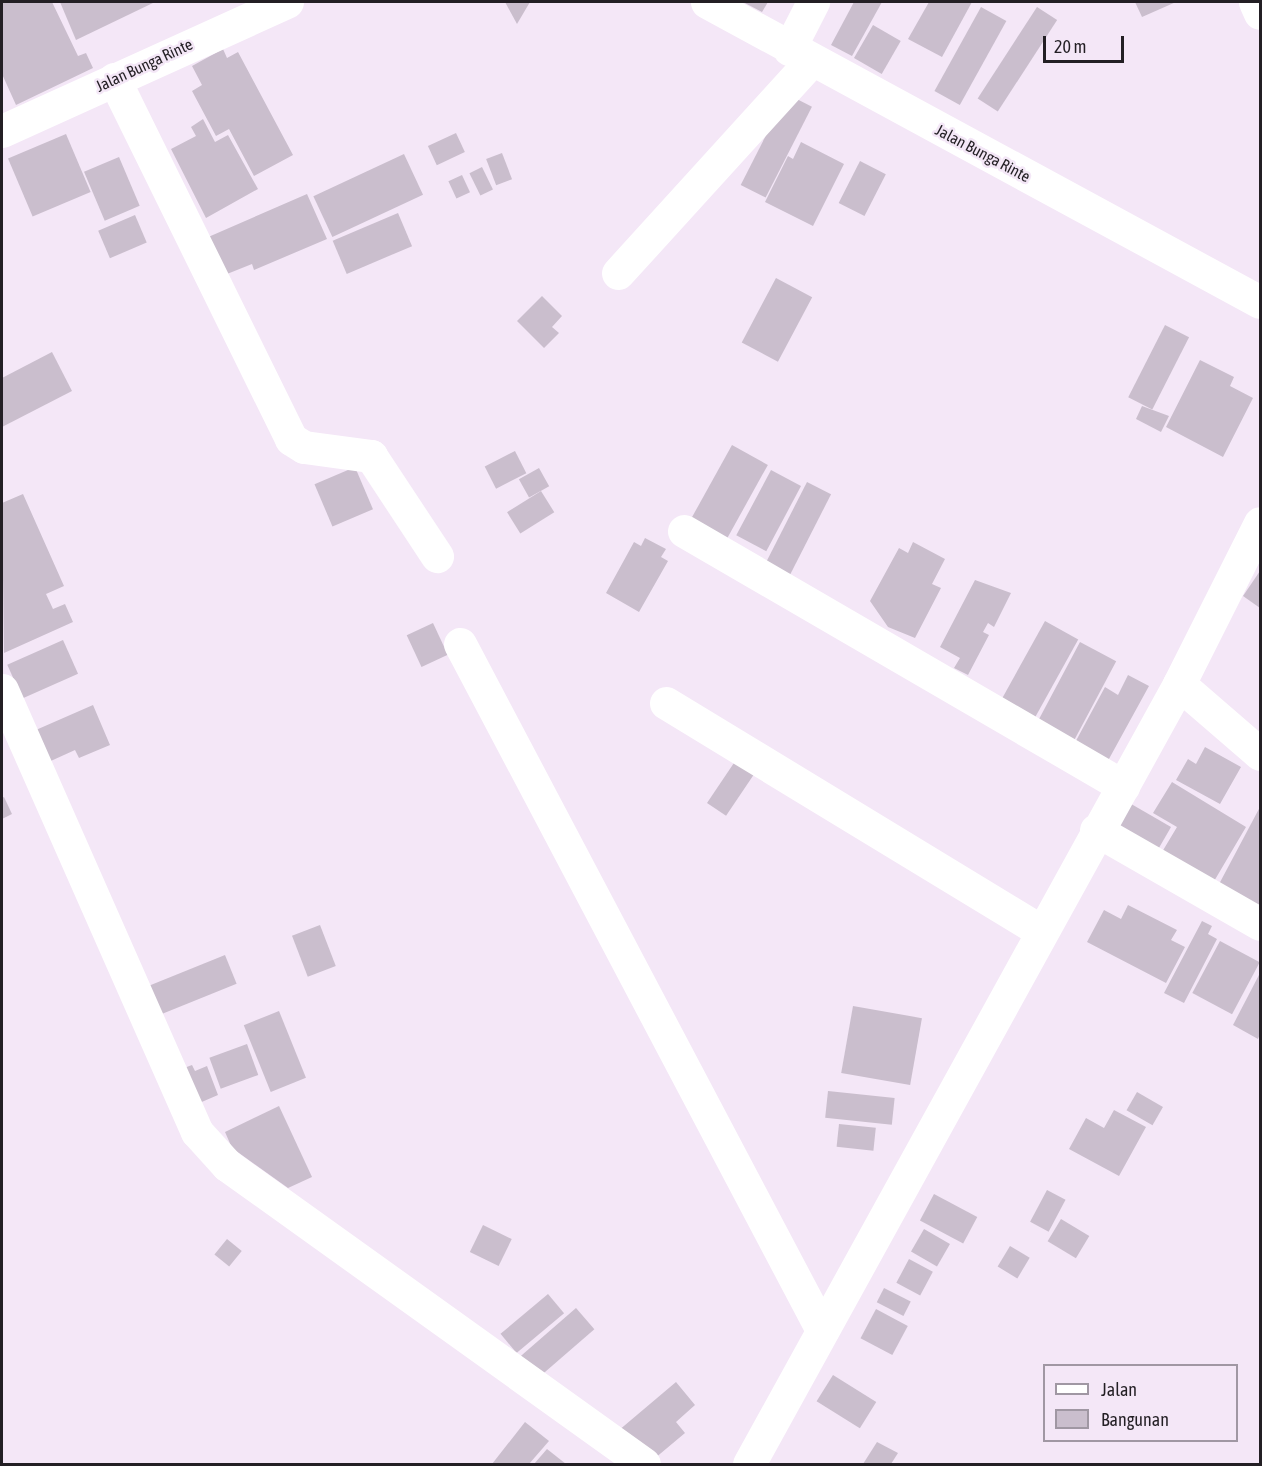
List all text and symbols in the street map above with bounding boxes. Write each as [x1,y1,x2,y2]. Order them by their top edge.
scale bar [1046,24,1127,62]
street label: Jalan Bunga Rinte [93,34,195,96]
text: 20 m [1054,36,1086,57]
street label: Jalan Bunga Rinte [932,120,1034,186]
legend [1043,1364,1238,1442]
text: Jalan [1101,1379,1137,1400]
text: Bangunan [1101,1409,1169,1430]

